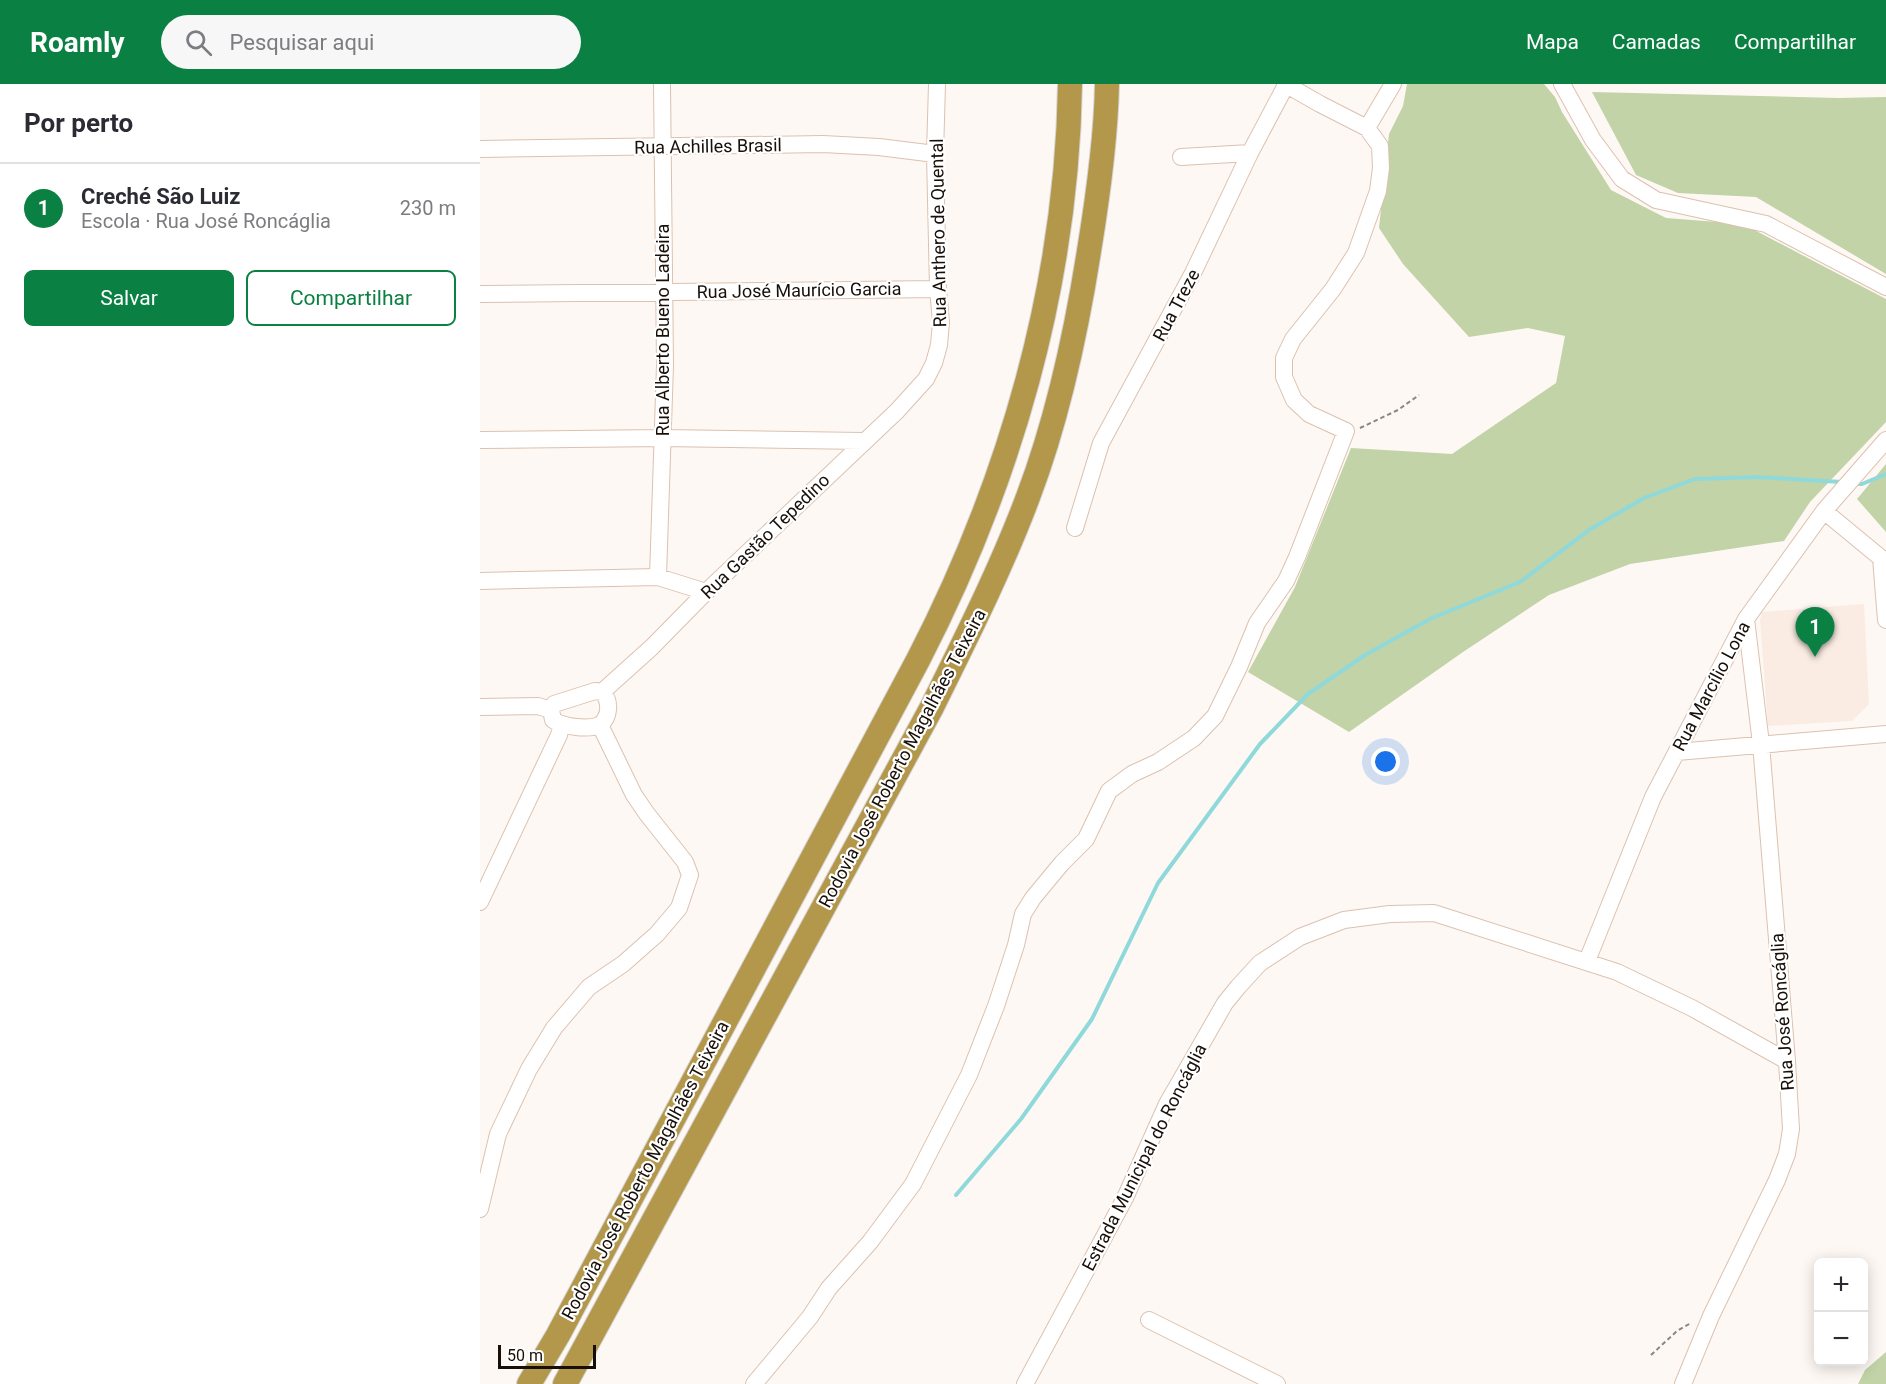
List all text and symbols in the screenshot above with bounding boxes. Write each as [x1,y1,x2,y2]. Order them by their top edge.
search box [161,15,581,69]
text: Roamly [30,26,125,59]
icon: search [182,26,215,59]
text: Pesquisar aqui [230,30,374,55]
text: Mapa [1526,30,1579,54]
text: Camadas [1612,30,1701,54]
text: Compartilhar [1734,30,1856,54]
text: Por perto [24,108,133,138]
street label: Rua Achilles Brasil [634,134,782,158]
street label: Rua Anthero de Quental [926,138,950,328]
text: Creché São Luiz [81,184,240,209]
text: 1 [38,196,49,220]
text: 230 m [400,196,456,220]
text: Escola · Rua José Roncáglia [81,209,331,233]
street label: Rua Alberto Bueno Ladeira [652,224,673,436]
street label: Rua Treze [1148,265,1204,345]
button: Salvar [24,270,234,326]
button: Compartilhar [246,270,456,326]
street label: Rua José Maurício Garcia [696,278,902,302]
street label: Rua Gastão Tepedino [696,469,834,603]
street label: Rodovia José Roberto Magalhães Teixeira [814,605,990,911]
pin: 1 [1796,608,1834,657]
street label: Rua Marcílio Lona [1668,618,1754,754]
your location [1371,747,1400,776]
street label: Rua José Roncáglia [1766,932,1798,1092]
street label: Rodovia José Roberto Magalhães Teixeira [557,1017,733,1323]
street label: Estrada Municipal do Roncáglia [1077,1040,1211,1274]
map controls [1814,1258,1868,1366]
button: + [1814,1258,1868,1312]
button: − [1814,1312,1868,1366]
scale bar [498,1342,596,1370]
text: 50 m [507,1346,543,1365]

